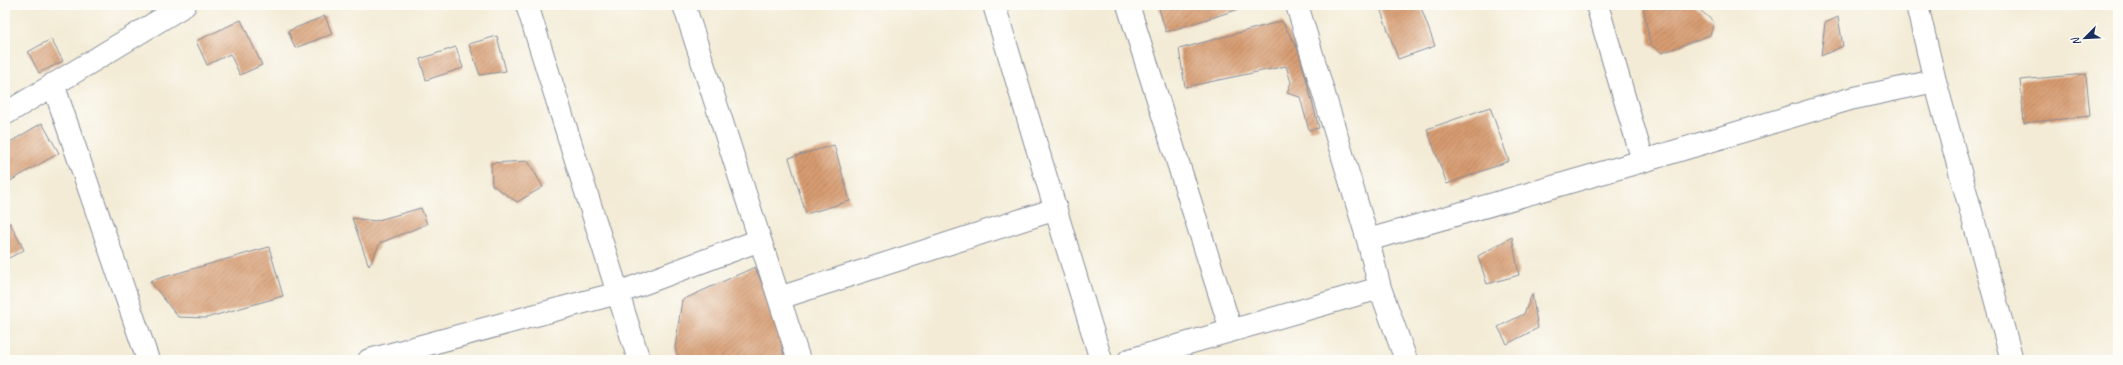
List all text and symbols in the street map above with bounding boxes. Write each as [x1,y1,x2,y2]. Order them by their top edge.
north arrow [2065,18,2105,58]
text: N [2067,34,2084,48]

